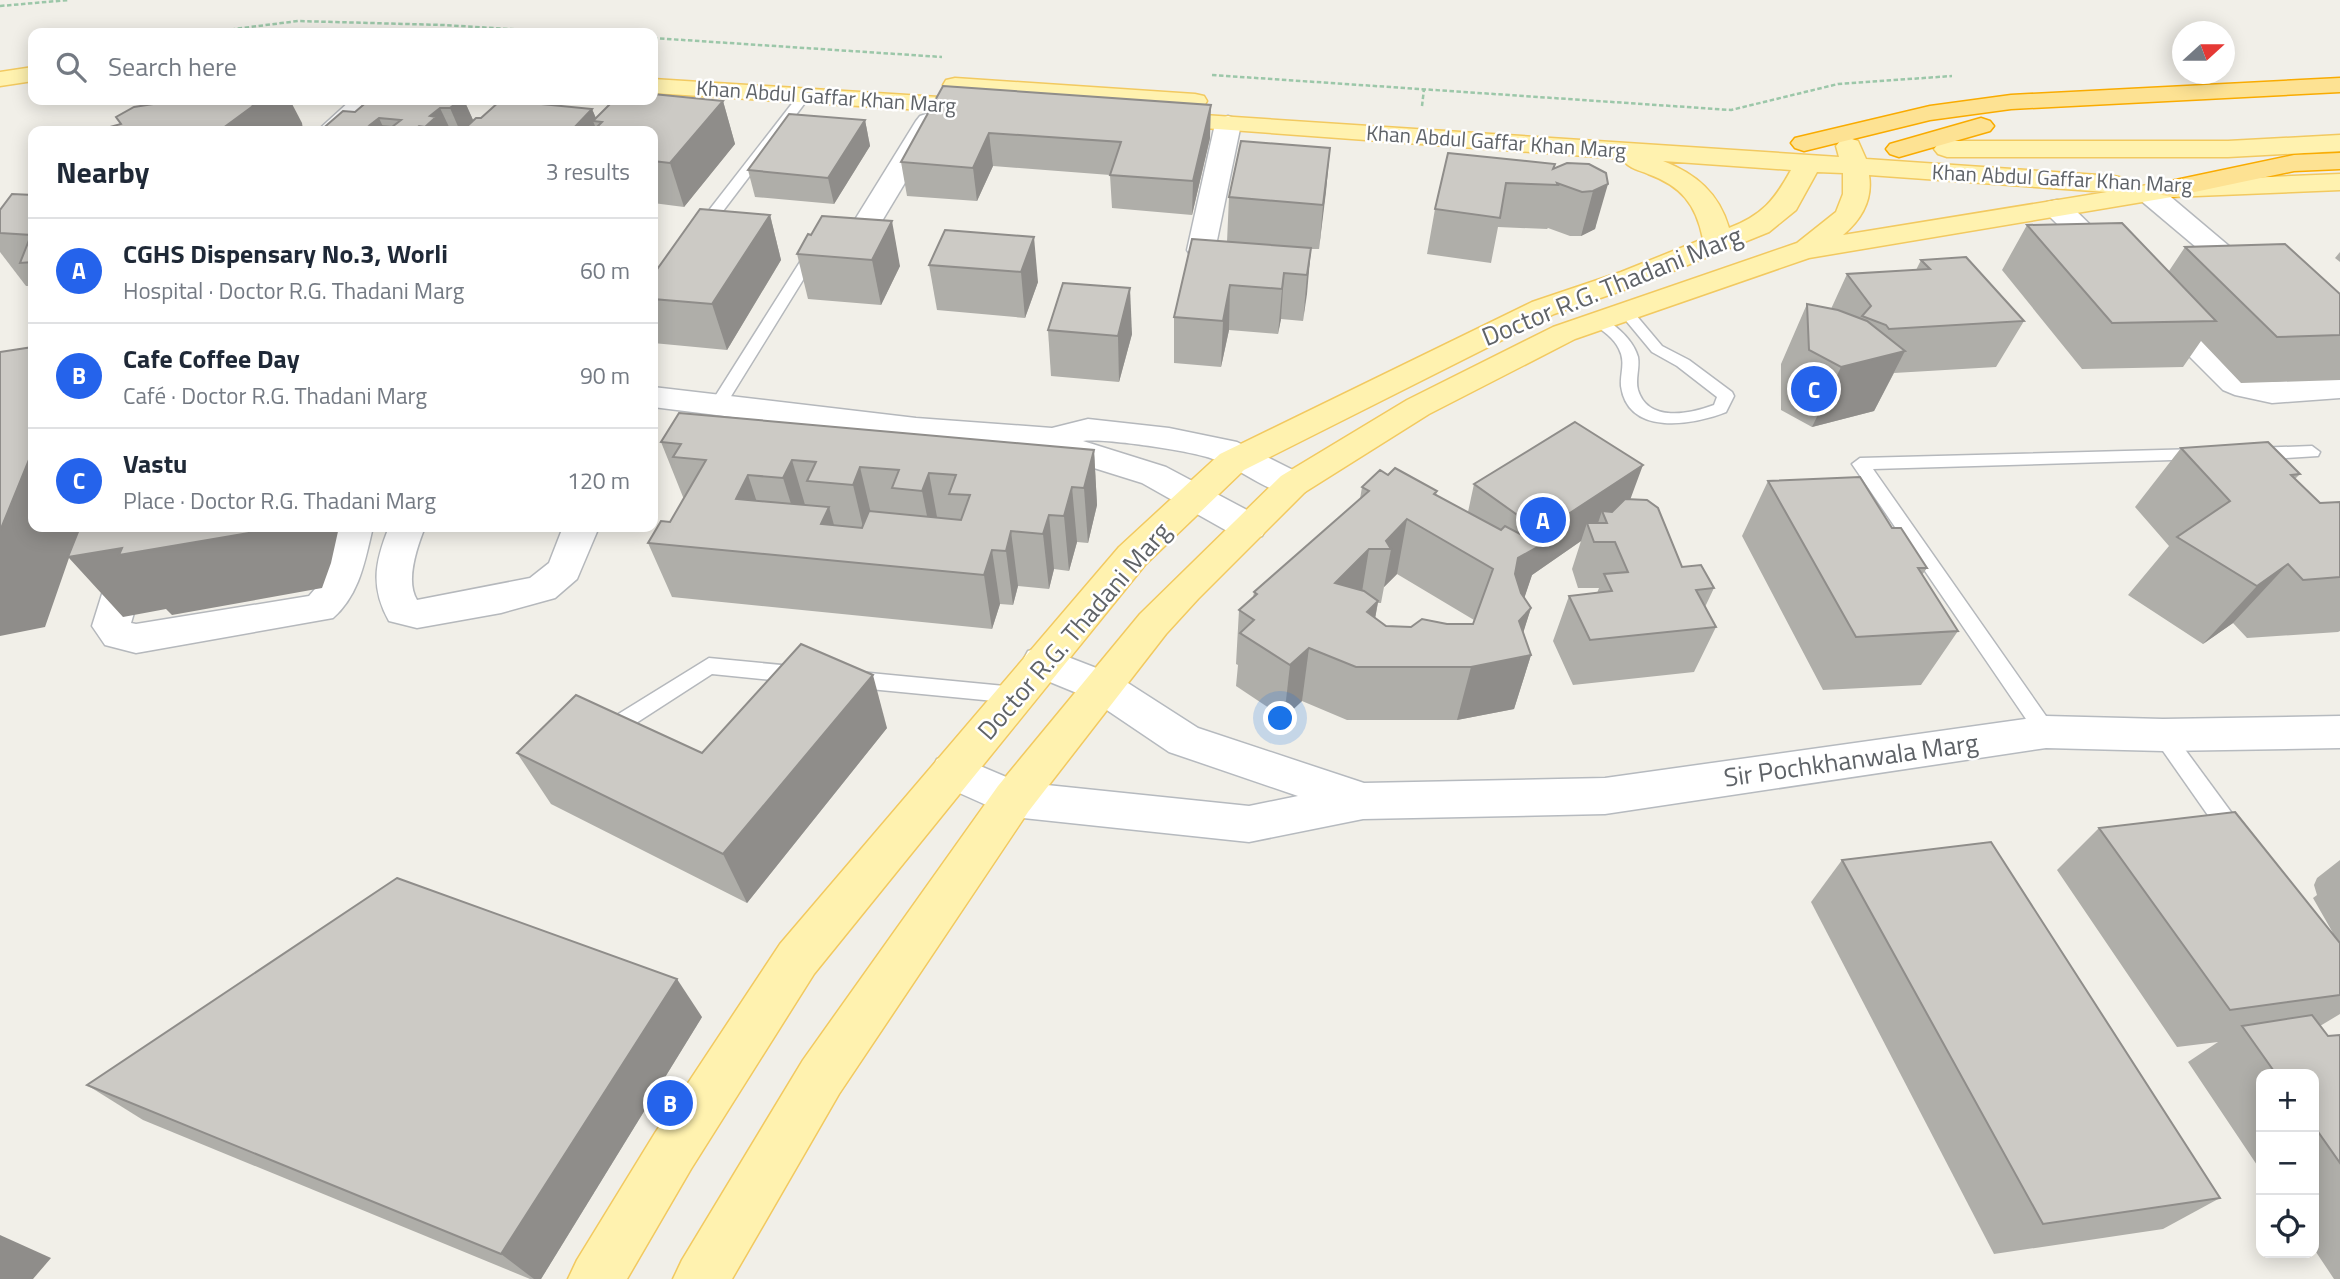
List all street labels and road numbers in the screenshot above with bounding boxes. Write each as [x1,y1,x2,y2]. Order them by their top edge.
street label: Khan Abdul Gaffar Khan Marg [695,71,957,121]
street label: Khan Abdul Gaffar Khan Marg [1365,116,1627,166]
street label: Khan Abdul Gaffar Khan Marg [1931,155,2193,201]
street label: Doctor R.G. Thadani Marg [1476,215,1748,356]
street label: Doctor R.G. Thadani Marg [968,513,1180,748]
street label: Sir Pochkhanwala Marg [1721,722,1981,797]

